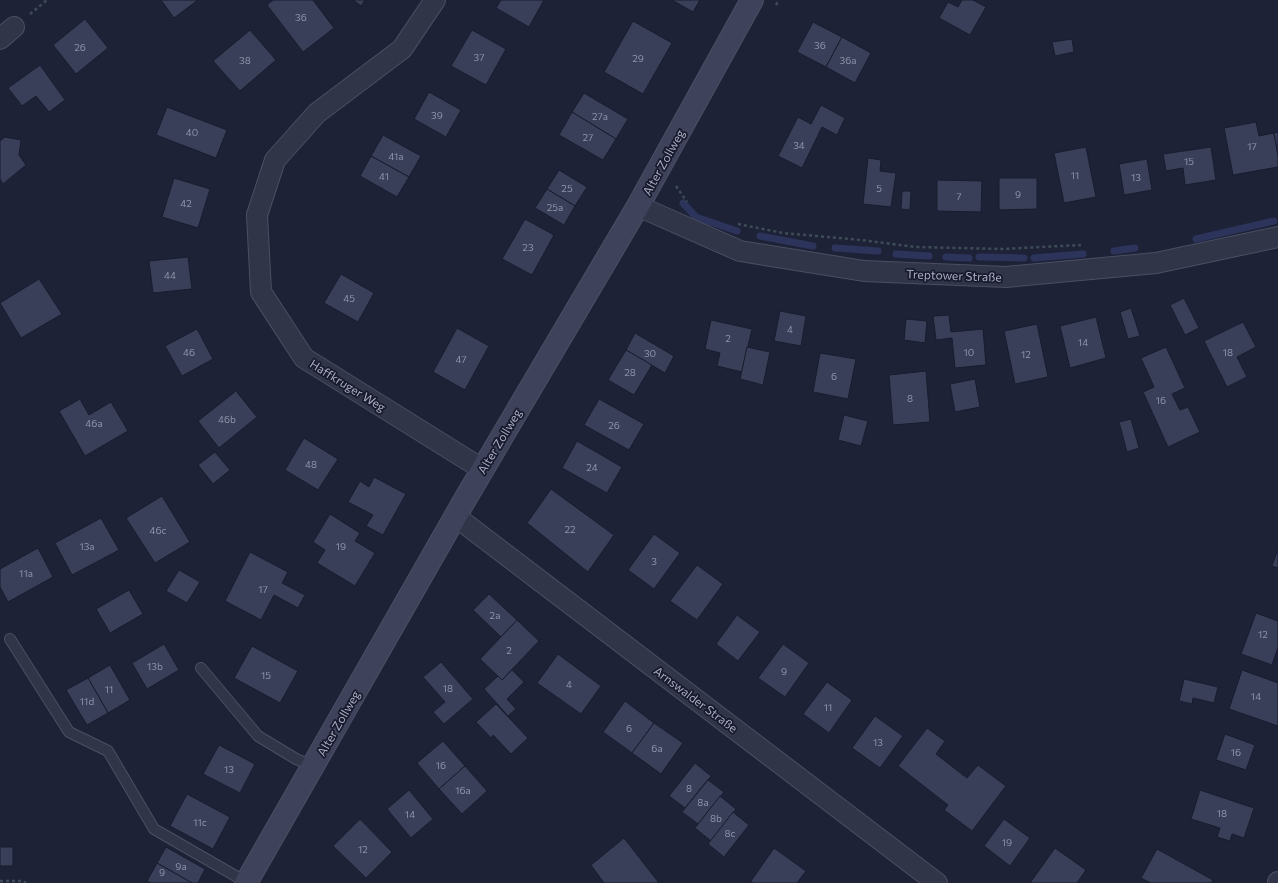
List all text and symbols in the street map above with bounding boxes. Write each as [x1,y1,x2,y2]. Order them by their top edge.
house number: 36 [295,11,307,23]
house number: 36 [814,39,826,51]
house number: 26 [74,41,86,53]
house number: 37 [474,51,484,63]
house number: 29 [632,52,644,64]
house number: 38 [239,54,251,66]
house number: 36a [839,54,857,66]
house number: 39 [431,109,443,121]
house number: 27a [592,110,608,122]
house number: 40 [186,126,198,138]
street label: Alter Zollweg [639,126,687,197]
house number: 27 [583,131,593,143]
house number: 34 [793,139,805,151]
house number: 17 [1247,140,1257,152]
house number: 41a [388,150,404,162]
house number: 15 [1184,155,1194,167]
house number: 11 [1071,169,1079,181]
house number: 41 [379,170,389,182]
house number: 13 [1131,171,1141,183]
house number: 25 [561,182,573,194]
house number: 5 [876,182,882,194]
house number: 9 [1015,188,1021,200]
house number: 7 [956,190,962,202]
house number: 42 [180,197,192,209]
house number: 25a [547,201,563,213]
house number: 23 [522,241,534,253]
street label: Treptower Straße [906,266,1002,284]
house number: 44 [164,269,176,281]
house number: 45 [343,292,355,304]
house number: 4 [787,323,793,335]
house number: 2 [725,332,731,344]
house number: 14 [1078,336,1088,348]
house number: 46 [183,346,195,358]
house number: 10 [964,346,974,358]
house number: 18 [1223,346,1233,358]
house number: 30 [644,347,656,359]
house number: 12 [1021,348,1031,360]
house number: 47 [455,353,467,365]
street label: Haffkruger Weg [308,356,389,414]
house number: 28 [624,366,636,378]
house number: 6 [831,370,837,382]
house number: 8 [907,392,913,404]
house number: 16 [1156,394,1166,406]
street label: Alter Zollweg [474,406,524,476]
house number: 46b [218,413,236,425]
house number: 46a [85,417,103,429]
house number: 26 [608,419,620,431]
house number: 48 [305,458,317,470]
house number: 24 [586,461,598,473]
house number: 22 [564,523,576,535]
house number: 46c [149,524,167,536]
house number: 13a [79,540,95,552]
house number: 19 [336,540,346,552]
house number: 3 [651,555,657,567]
house number: 11a [19,567,33,579]
house number: 17 [258,583,268,595]
house number: 2a [490,609,500,621]
house number: 12 [1258,628,1268,640]
house number: 2 [506,644,512,656]
house number: 13b [147,660,163,672]
street label: Arnswalder Straße [652,663,740,735]
house number: 9 [781,665,787,677]
house number: 15 [261,669,271,681]
house number: 4 [566,678,572,690]
house number: 18 [443,682,453,694]
house number: 11 [105,683,113,695]
street label: Alter Zollweg [314,687,363,758]
house number: 14 [1251,690,1261,702]
house number: 11d [80,695,94,707]
house number: 11 [824,701,832,713]
house number: 6 [626,722,632,734]
house number: 13 [873,736,883,748]
house number: 6a [651,742,663,754]
house number: 16 [1231,746,1241,758]
house number: 16 [436,759,446,771]
house number: 13 [224,763,234,775]
house number: 8 [686,782,692,794]
house number: 16a [455,784,471,796]
house number: 8a [697,796,709,808]
house number: 18 [1217,807,1227,819]
house number: 14 [405,808,415,820]
house number: 8b [710,812,722,824]
house number: 11c [193,816,207,828]
house number: 8c [724,827,736,839]
house number: 19 [1002,836,1012,848]
house number: 12 [358,843,368,855]
house number: 9a [175,860,187,872]
house number: 9 [159,866,165,878]

